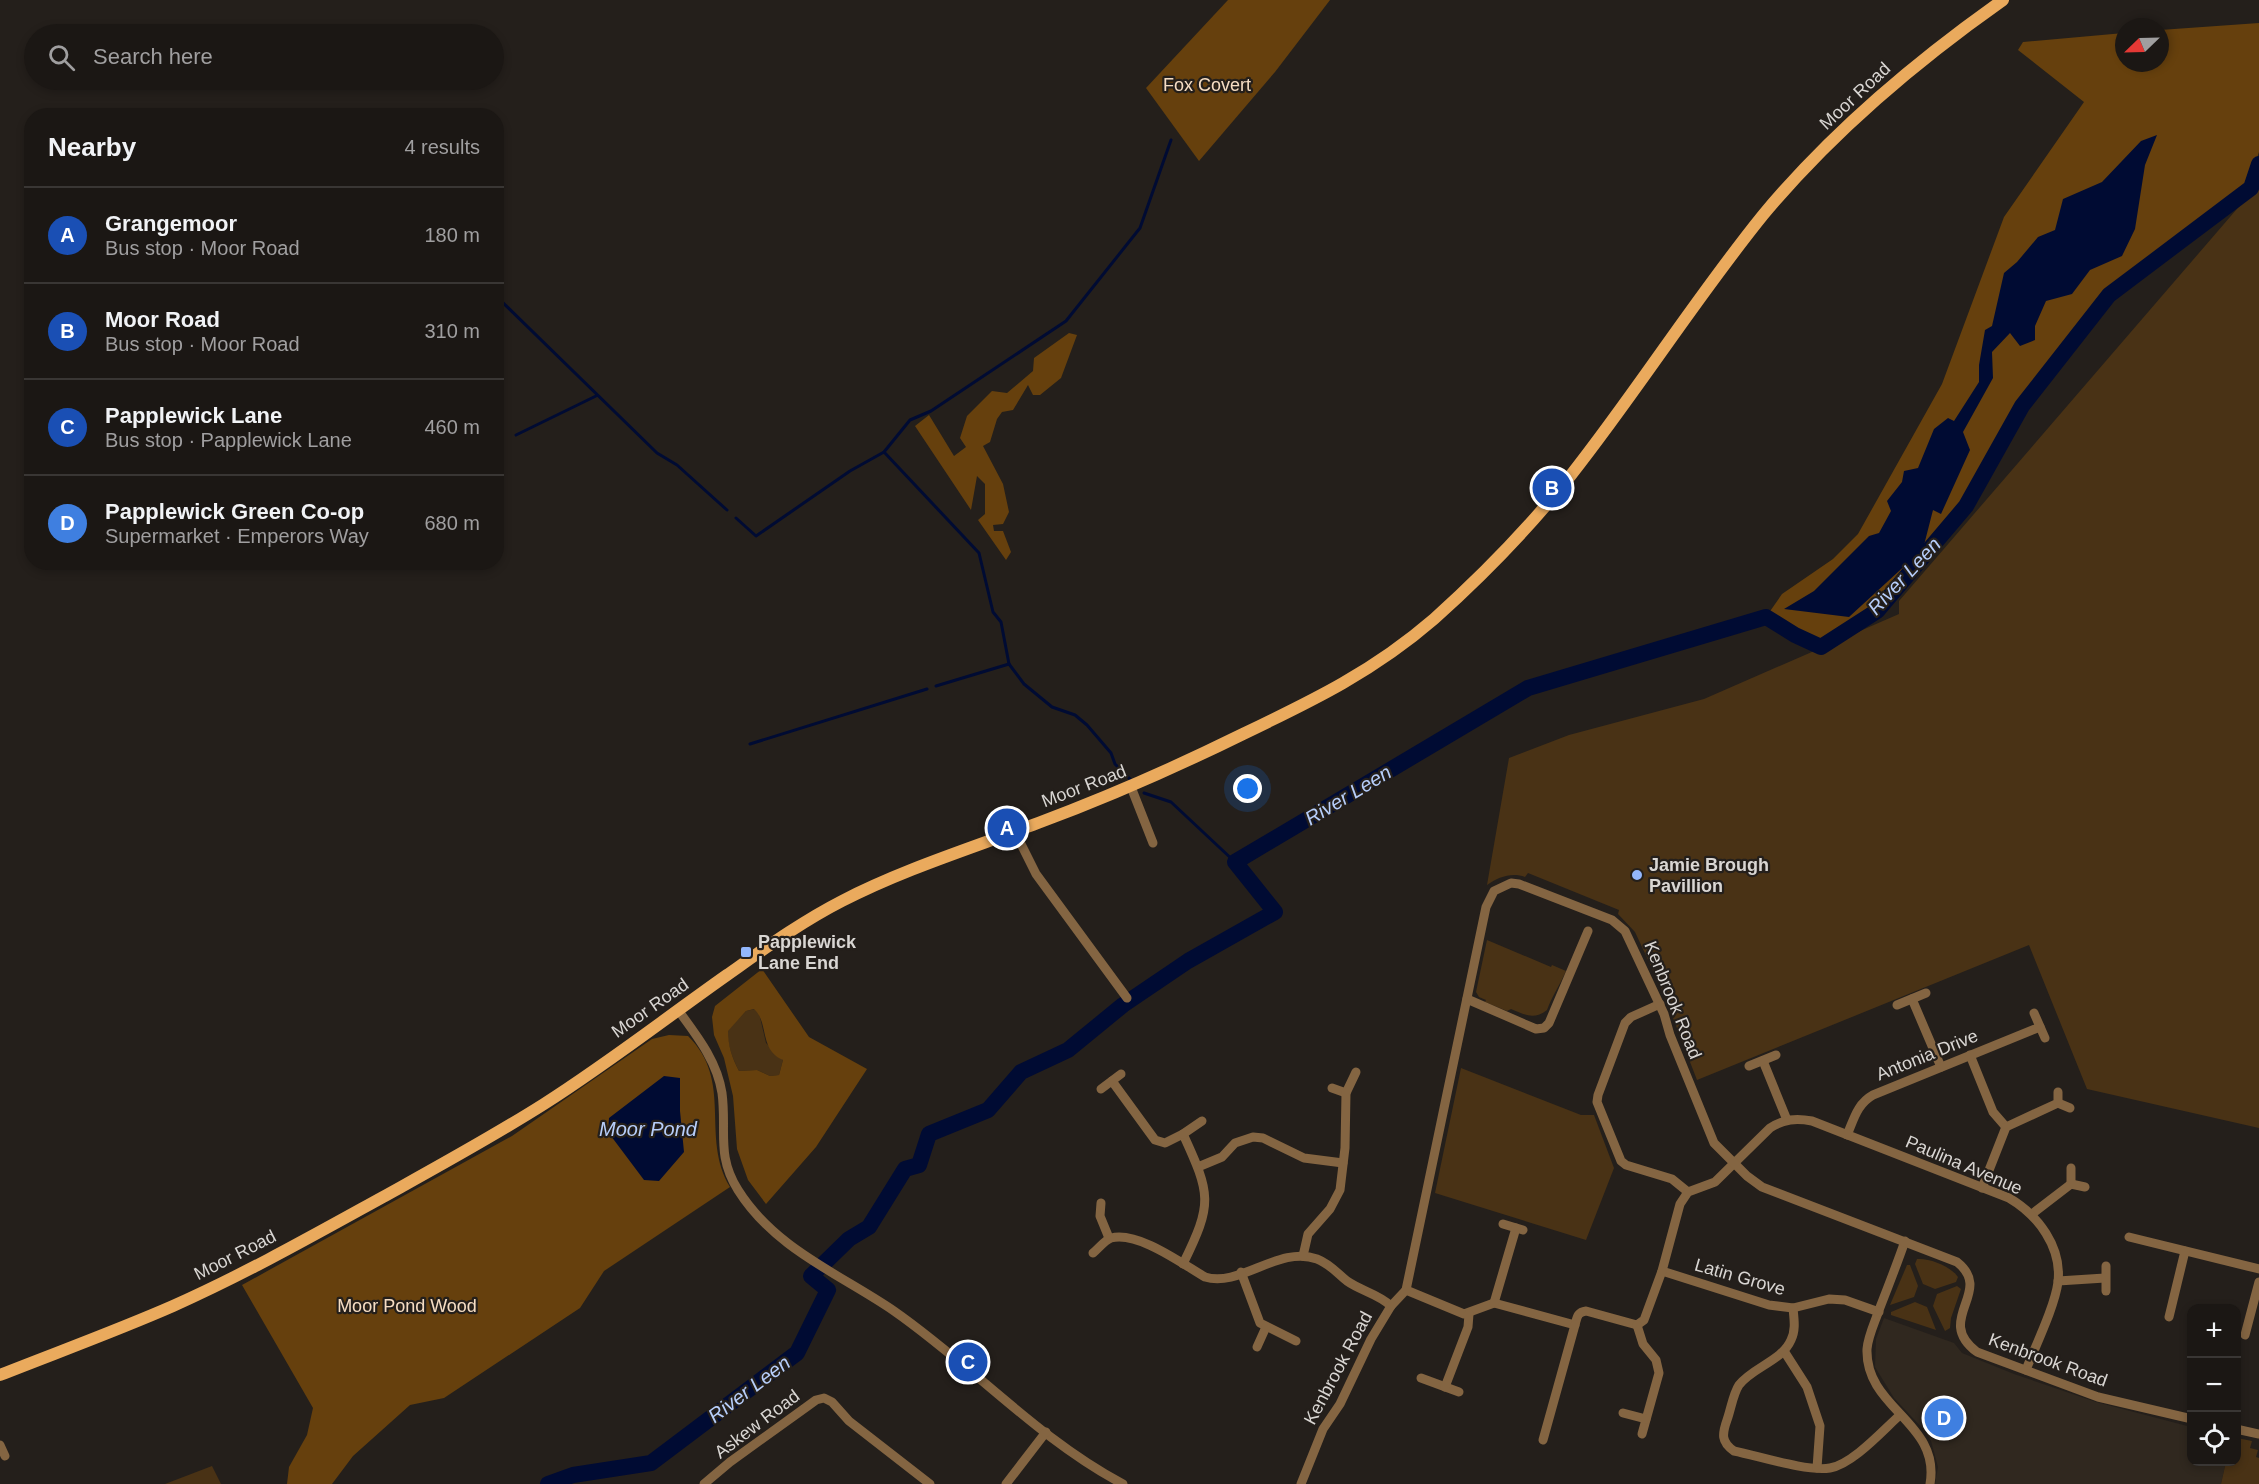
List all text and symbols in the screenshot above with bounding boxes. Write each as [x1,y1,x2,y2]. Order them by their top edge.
north arrow [2115,18,2169,72]
search box [24,24,504,90]
icon: search [45,41,78,74]
text: Search here [93,44,213,69]
street label: Moor Road [1816,58,1894,134]
park label: Fox Covert [1163,75,1251,95]
text: Nearby [48,132,136,162]
text: 4 results [404,136,480,158]
text: Grangemoor [105,211,237,236]
text: A [60,224,75,246]
text: 180 m [424,224,480,246]
text: Bus stop · Moor Road [105,237,300,259]
text: Moor Road [105,307,220,332]
text: B [60,320,75,342]
text: 310 m [424,320,480,342]
text: Bus stop · Moor Road [105,333,300,355]
text: Papplewick Lane [105,403,282,428]
text: C [60,416,75,438]
text: 460 m [424,416,480,438]
text: Bus stop · Papplewick Lane [105,429,352,451]
pin: B [1532,466,1572,510]
text: Papplewick Green Co-op [105,499,364,524]
text: D [60,512,75,534]
text: 680 m [424,512,480,534]
text: Supermarket · Emperors Way [105,525,369,547]
water label: River Leen [1863,533,1945,619]
street label: Moor Road [1039,761,1129,811]
water label: River Leen [1301,761,1395,829]
your location [1233,774,1262,803]
pin: A [988,806,1026,850]
place label: Jamie Brough Pavillion [1649,855,1769,896]
marker: Jamie Brough Pavillion [1630,868,1644,882]
place label: Papplewick Lane End [758,932,857,973]
street label: Kenbrook Road [1640,938,1706,1062]
marker: Papplewick Lane End [739,945,753,959]
street label: Moor Road [608,974,692,1042]
street label: Antonia Drive [1873,1025,1981,1085]
water label: Moor Pond [599,1118,698,1140]
street label: Paulina Avenue [1903,1131,2025,1199]
street label: Moor Road [191,1226,279,1284]
street label: Latin Grove [1693,1255,1787,1299]
park label: Moor Pond Wood [337,1296,477,1316]
map controls [2187,1304,2241,1466]
button: + [2187,1304,2241,1358]
street label: Kenbrook Road [1300,1308,1376,1428]
street label: Kenbrook Road [1986,1329,2110,1391]
pin: C [948,1340,988,1384]
water label: River Leen [704,1351,794,1427]
button: − [2187,1358,2241,1412]
street label: Askew Road [711,1386,803,1462]
pin: D [1924,1396,1964,1440]
button: locate [2187,1412,2241,1466]

